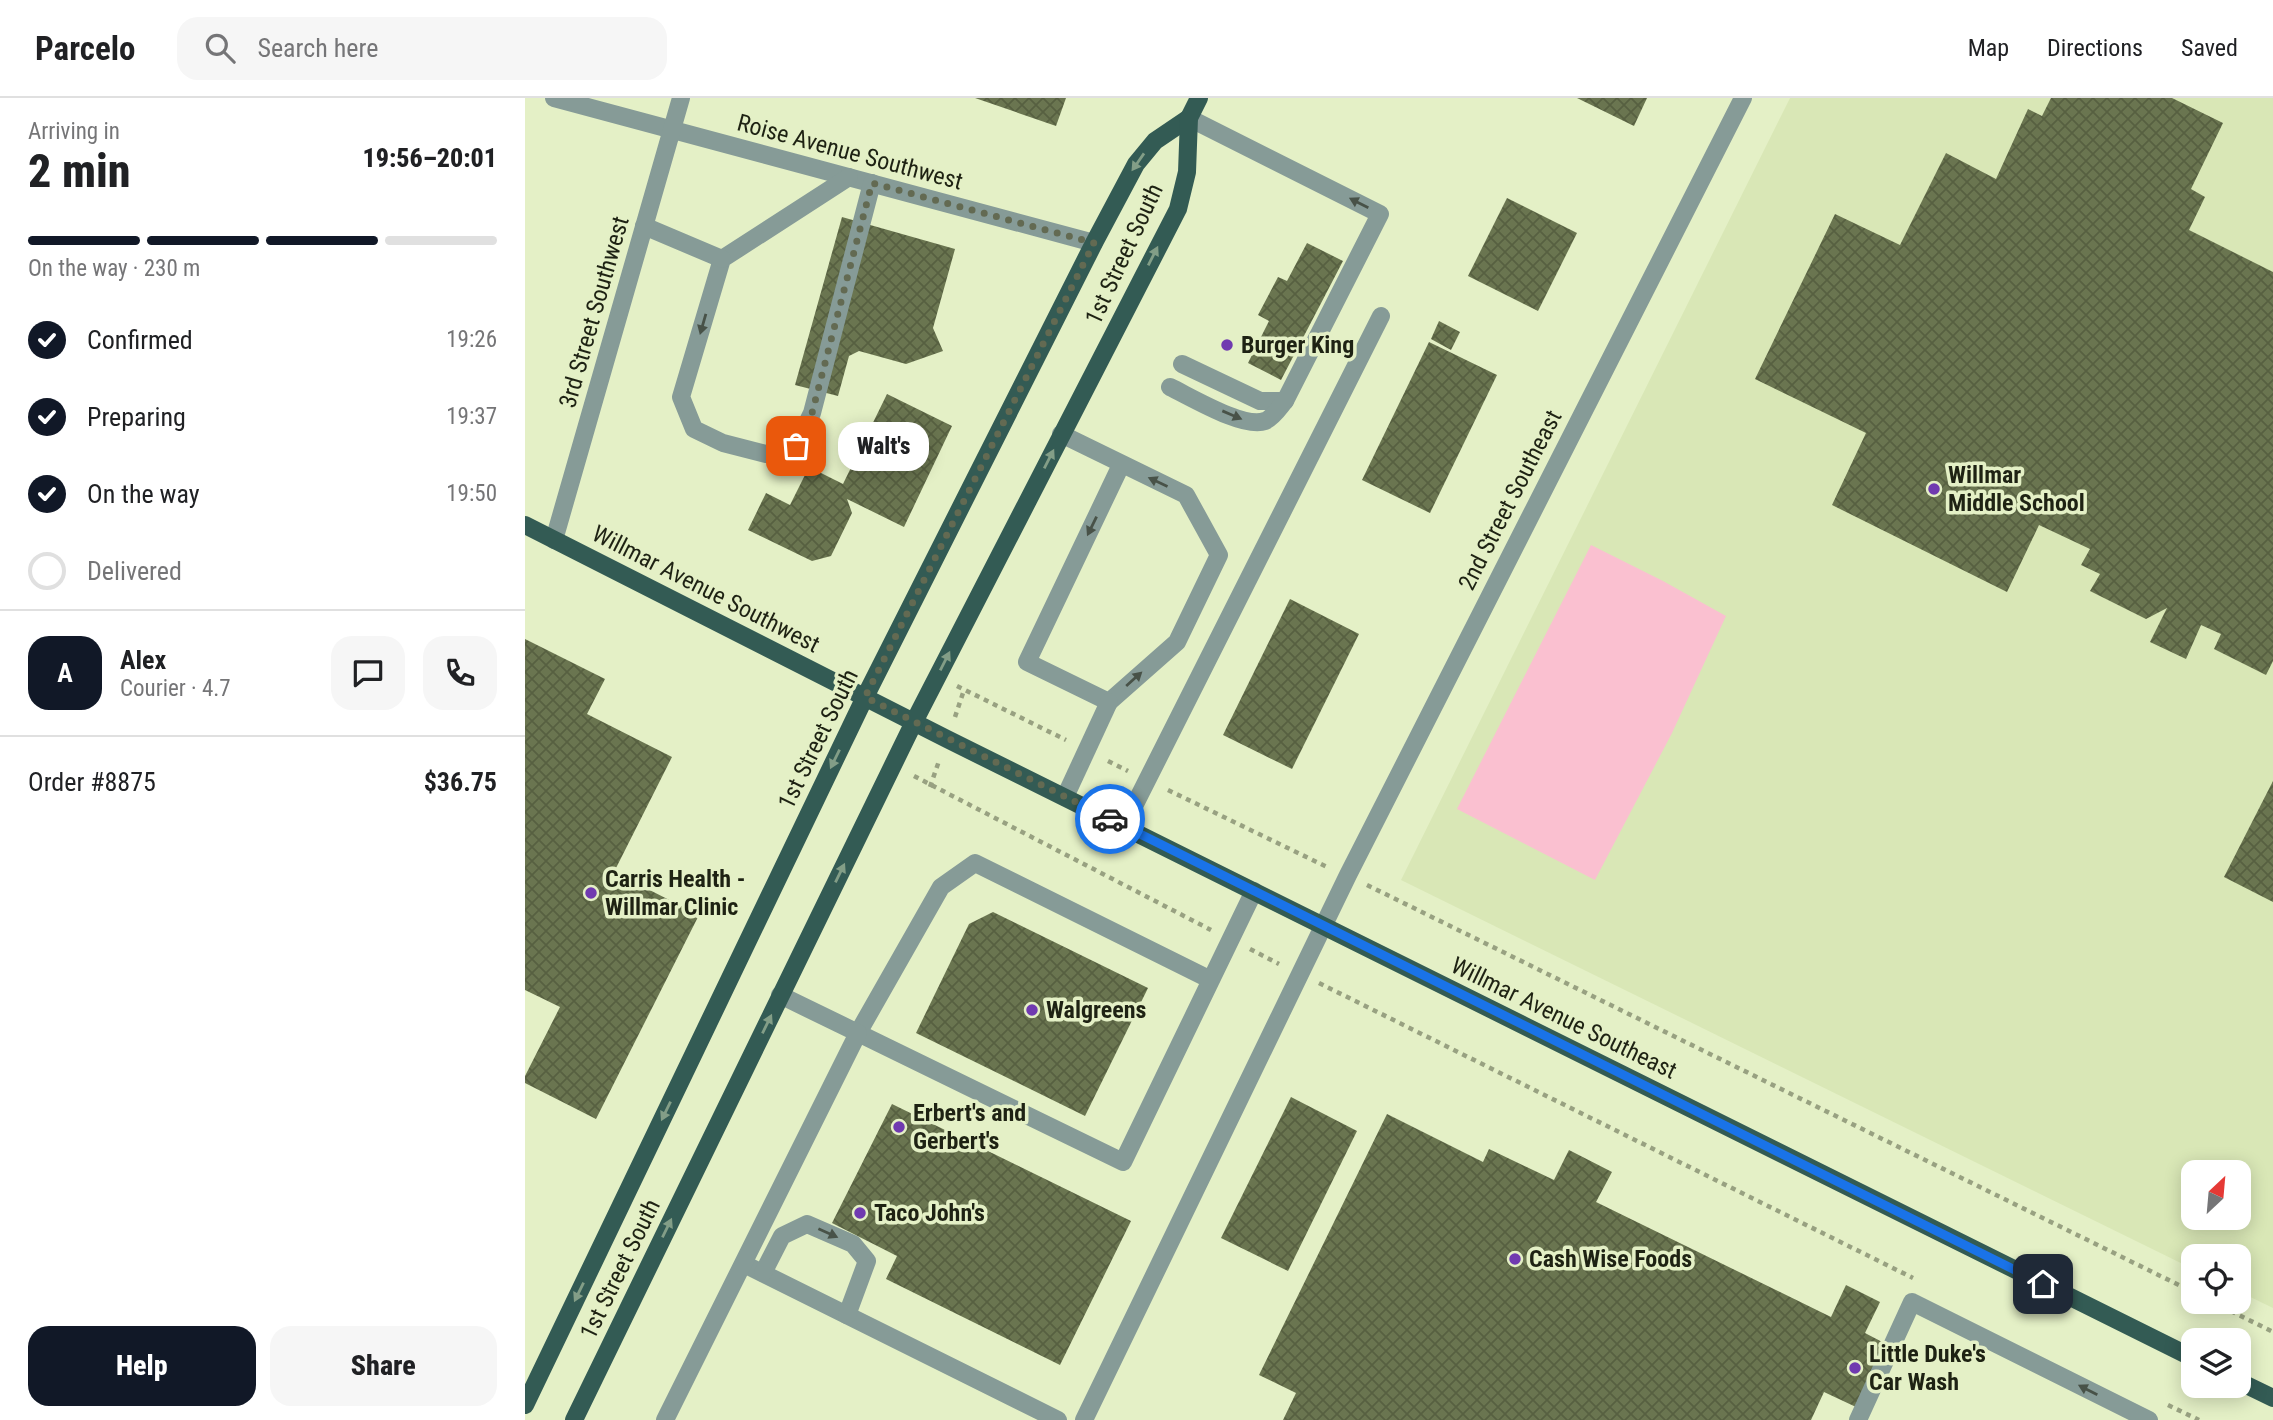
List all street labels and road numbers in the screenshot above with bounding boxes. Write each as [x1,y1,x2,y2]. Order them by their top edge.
street label: Roise Avenue Southwest [734,108,966,196]
street label: 1st Street South [1079,179,1169,329]
street label: 3rd Street Southwest [553,213,635,411]
street label: 2nd Street Southeast [1453,405,1567,595]
street label: Willmar Avenue Southwest [588,519,824,659]
street label: 1st Street South [772,665,864,813]
street label: Willmar Avenue Southeast [1447,951,1681,1085]
street label: 1st Street South [574,1195,666,1343]

